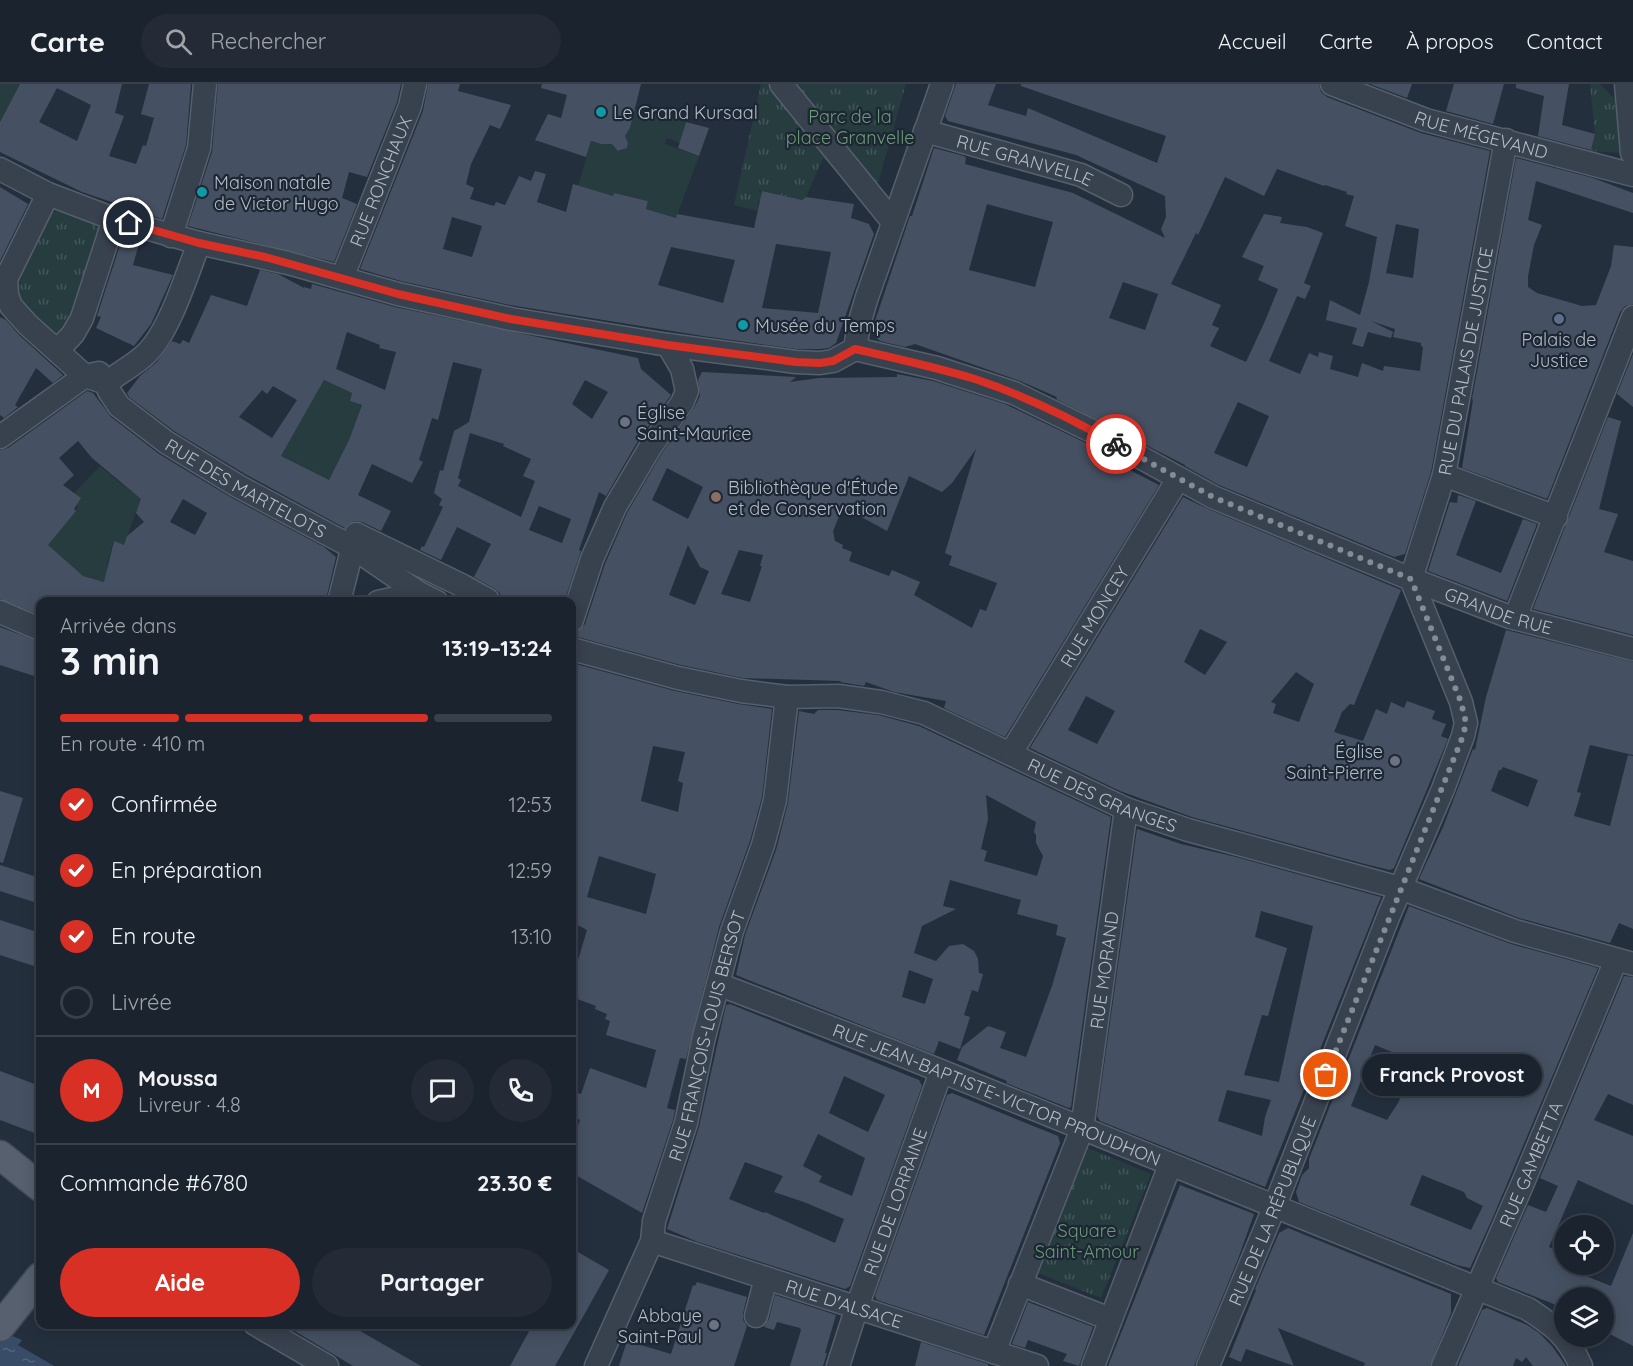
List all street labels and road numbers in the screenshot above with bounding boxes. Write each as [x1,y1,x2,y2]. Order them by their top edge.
street label: RUE MÉGEVAND [1411,105,1551,163]
street label: RUE RONCHAUX [344,113,416,250]
street label: RUE GRANVELLE [954,129,1097,191]
street label: RUE DU PALAIS DE JUSTICE [1433,245,1497,477]
street label: RUE DES MARTELOTS [161,433,330,543]
street label: RUE MONCEY [1055,562,1134,671]
street label: GRANDE RUE [1441,582,1555,639]
street label: RUE DES GRANGES [1024,753,1180,837]
street label: RUE FRANÇOIS-LOUIS BERSOT [663,907,750,1164]
street label: RUE MORAND [1084,910,1123,1030]
street label: RUE JEAN-BAPTISTE-VICTOR PROUDHON [830,1018,1164,1171]
street label: RUE GAMBETTA [1494,1098,1567,1230]
street label: RUE DE LA RÉPUBLIQUE [1223,1112,1321,1309]
street label: RUE DE LORRAINE [858,1125,932,1278]
street label: RUE D'ALSACE [783,1274,905,1333]

